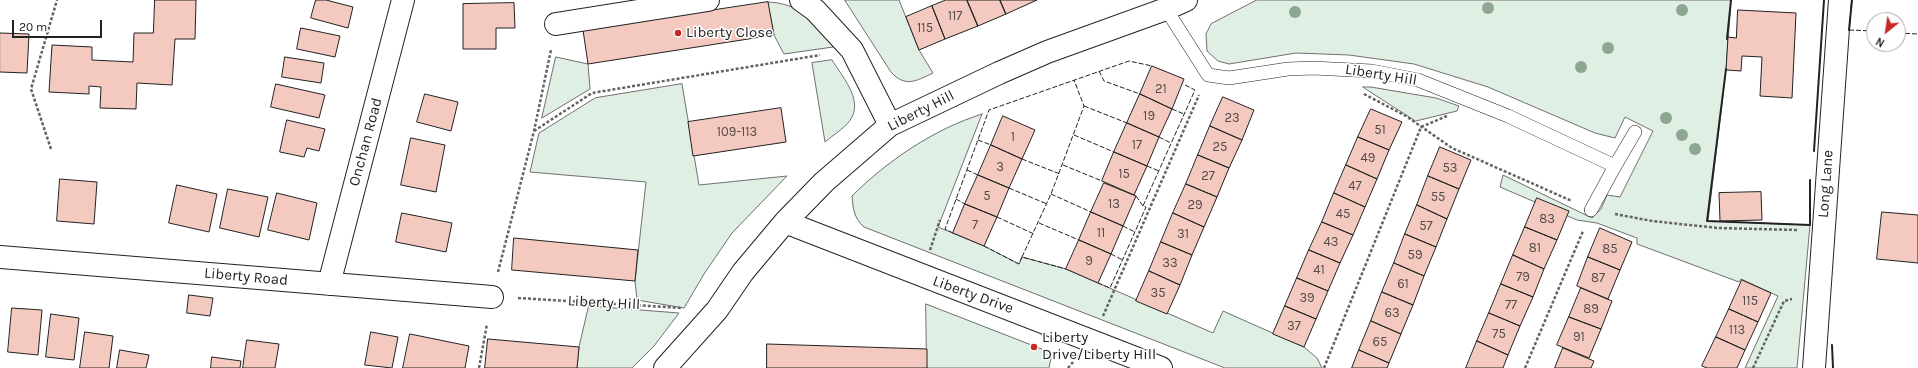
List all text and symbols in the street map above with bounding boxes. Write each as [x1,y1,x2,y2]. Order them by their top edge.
house number: 117 [948,8,962,24]
scale bar [14,12,104,38]
north arrow [1866,12,1906,52]
text: 20 m [19,20,47,34]
house number: 115 [917,20,933,36]
place label: Liberty Close [686,24,773,42]
marker: Liberty Close [673,28,683,38]
text: N [1874,34,1887,50]
street label: Liberty Hill [1344,60,1418,90]
house number: 21 [1155,81,1167,97]
street label: Liberty Hill [885,87,957,135]
street label: Onchan Road [346,96,386,188]
house number: 19 [1143,108,1155,124]
house number: 23 [1224,110,1240,126]
house number: 51 [1374,122,1386,138]
house number: 109-113 [717,124,757,140]
house number: 1 [1011,129,1015,145]
house number: 17 [1132,137,1142,153]
house number: 25 [1213,139,1227,155]
street label: Long Lane [1815,149,1837,219]
house number: 49 [1361,150,1375,166]
house number: 3 [996,159,1004,175]
house number: 53 [1442,160,1458,176]
house number: 15 [1118,166,1130,182]
house number: 27 [1201,168,1215,184]
house number: 47 [1348,178,1362,194]
house number: 5 [983,188,991,204]
house number: 55 [1431,189,1445,205]
house number: 13 [1108,196,1120,212]
house number: 29 [1187,197,1203,213]
house number: 45 [1336,206,1350,222]
house number: 83 [1539,211,1555,227]
house number: 7 [972,217,978,233]
house number: 57 [1419,218,1433,234]
house number: 11 [1097,225,1105,241]
house number: 31 [1177,226,1189,242]
house number: 43 [1324,234,1338,250]
house number: 81 [1529,240,1541,256]
house number: 85 [1602,241,1618,257]
house number: 59 [1408,247,1422,263]
house number: 9 [1085,253,1093,269]
house number: 33 [1162,255,1178,271]
house number: 41 [1313,262,1325,278]
street label: Liberty Road [203,264,289,290]
house number: 79 [1516,269,1530,285]
house number: 87 [1591,270,1605,286]
street label: Liberty Drive [930,272,1016,318]
house number: 61 [1397,276,1409,292]
house number: 35 [1150,285,1166,301]
house number: 39 [1299,290,1315,306]
street label: Liberty Hill [567,292,641,314]
house number: 115 [1742,293,1758,309]
house number: 77 [1505,297,1517,313]
house number: 89 [1583,301,1599,317]
house number: 63 [1384,305,1400,321]
house number: 37 [1287,318,1301,334]
house number: 113 [1729,322,1745,338]
house number: 75 [1492,326,1506,342]
place label: Liberty Drive/Liberty Hill [1042,329,1156,364]
house number: 91 [1573,329,1585,345]
house number: 65 [1373,334,1387,350]
marker: Liberty Drive/Liberty Hill [1029,342,1039,352]

